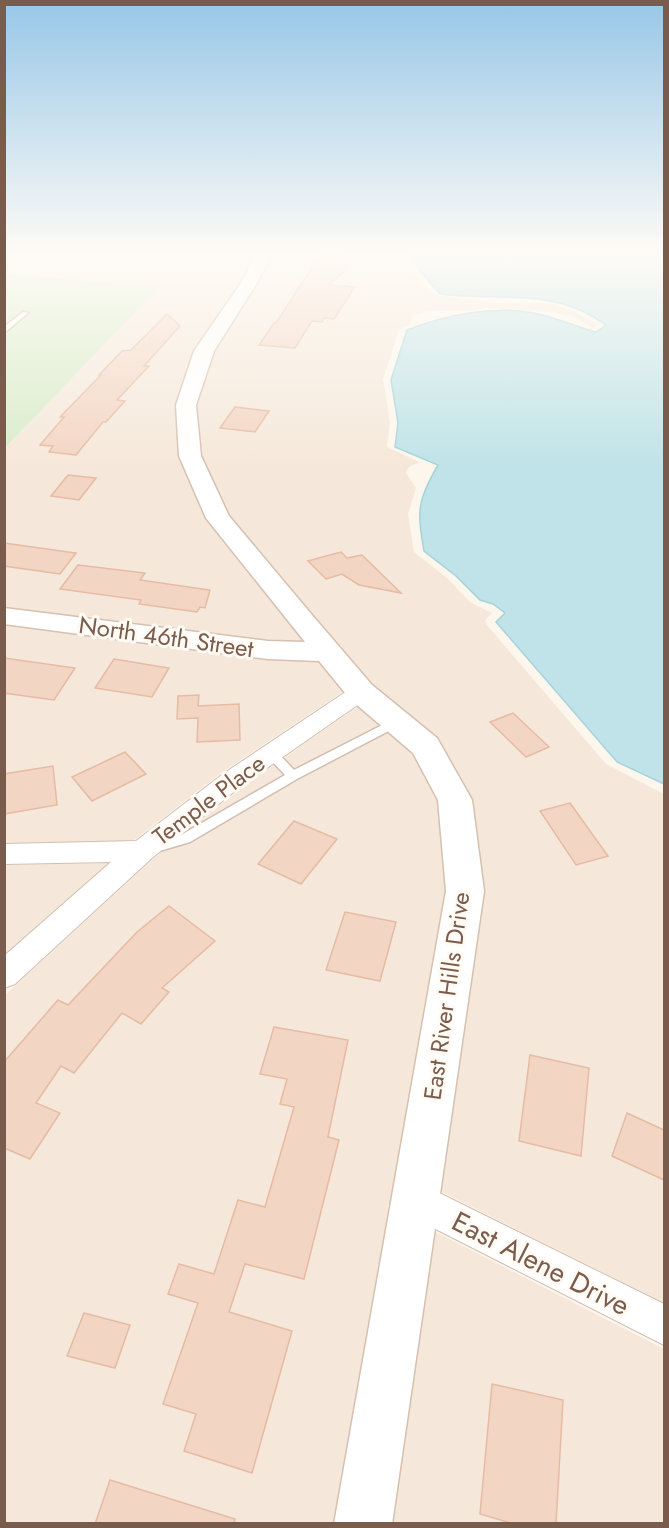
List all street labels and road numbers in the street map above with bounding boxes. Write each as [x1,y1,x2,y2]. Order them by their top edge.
street label: North 46th Street [76,607,256,666]
street label: Temple Place [145,746,272,853]
street label: East River Hills Drive [415,890,478,1102]
street label: East Alene Drive [445,1201,637,1326]

